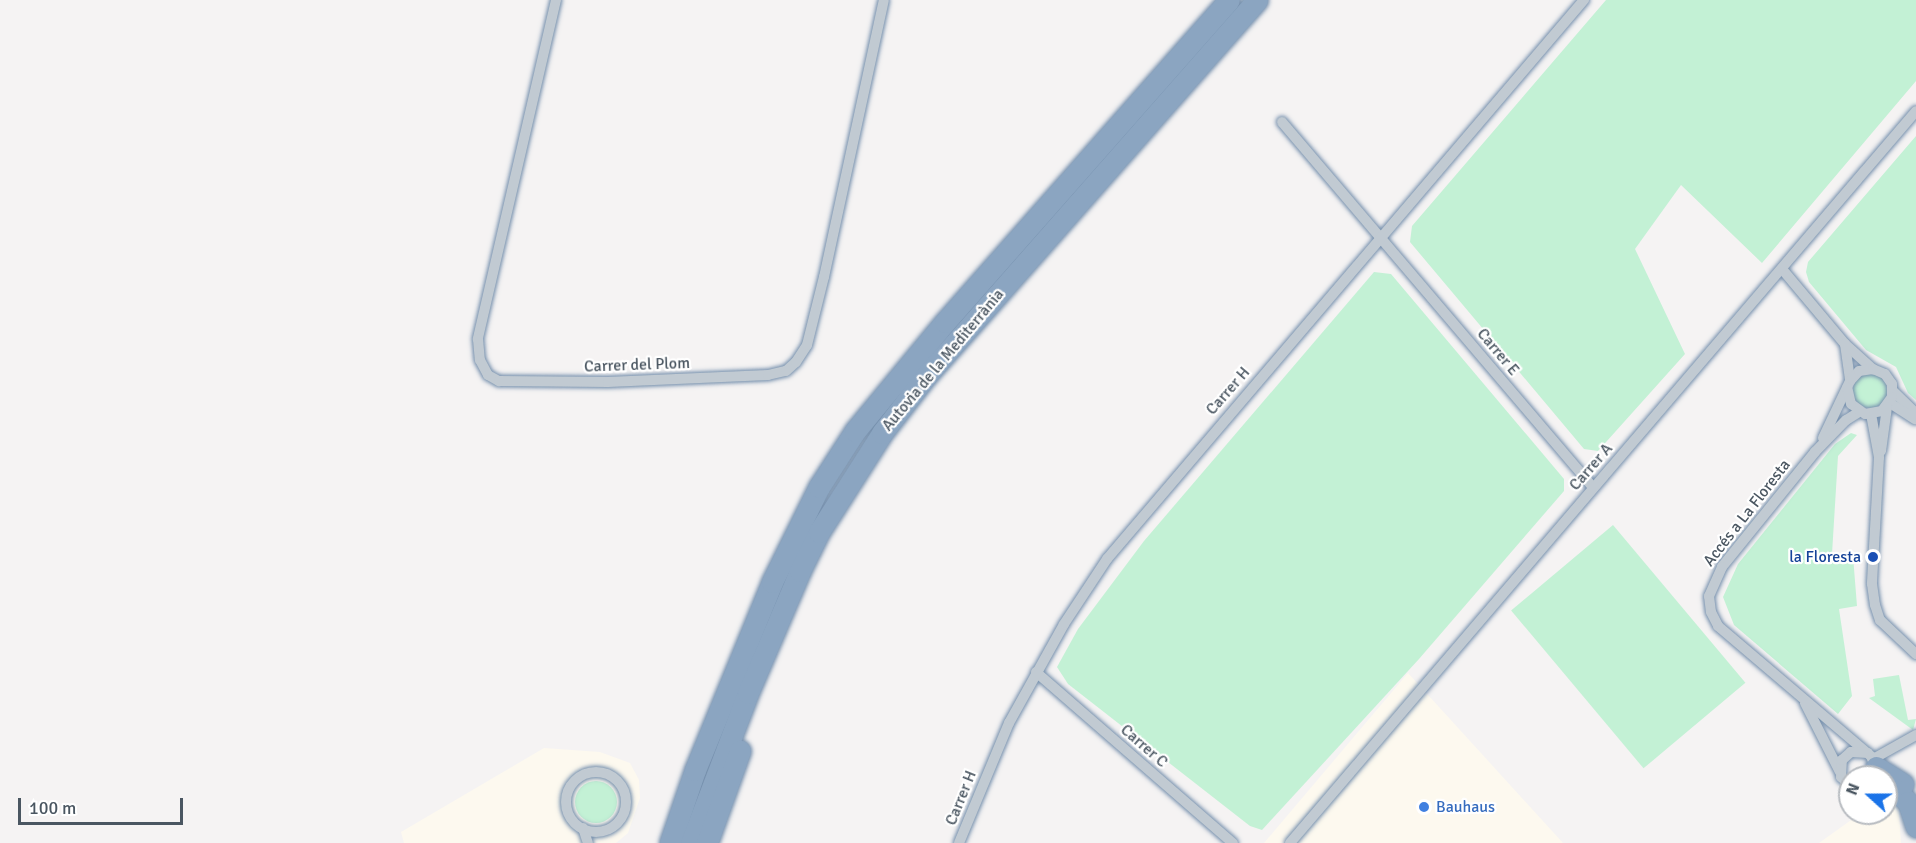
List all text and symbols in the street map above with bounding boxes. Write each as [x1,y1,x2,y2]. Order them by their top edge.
street label: Autovia de la Mediterrània [878,285,1008,435]
street label: Carrer E [1473,325,1523,379]
street label: Carrer del Plom [584,354,690,376]
street label: Carrer H [1202,363,1254,419]
street label: Carrer A [1565,439,1617,495]
street label: Accés a La Floresta [1699,456,1795,570]
place label: la Floresta [1789,547,1861,567]
marker: la Floresta [1866,550,1880,564]
street label: Carrer C [1116,720,1172,772]
north arrow [1838,765,1898,825]
street label: Carrer H [941,768,981,828]
text: N [1842,780,1864,798]
scale bar [21,786,186,824]
text: 100 m [29,797,76,819]
place label: Bauhaus [1436,797,1495,817]
marker: Bauhaus [1417,800,1431,814]

